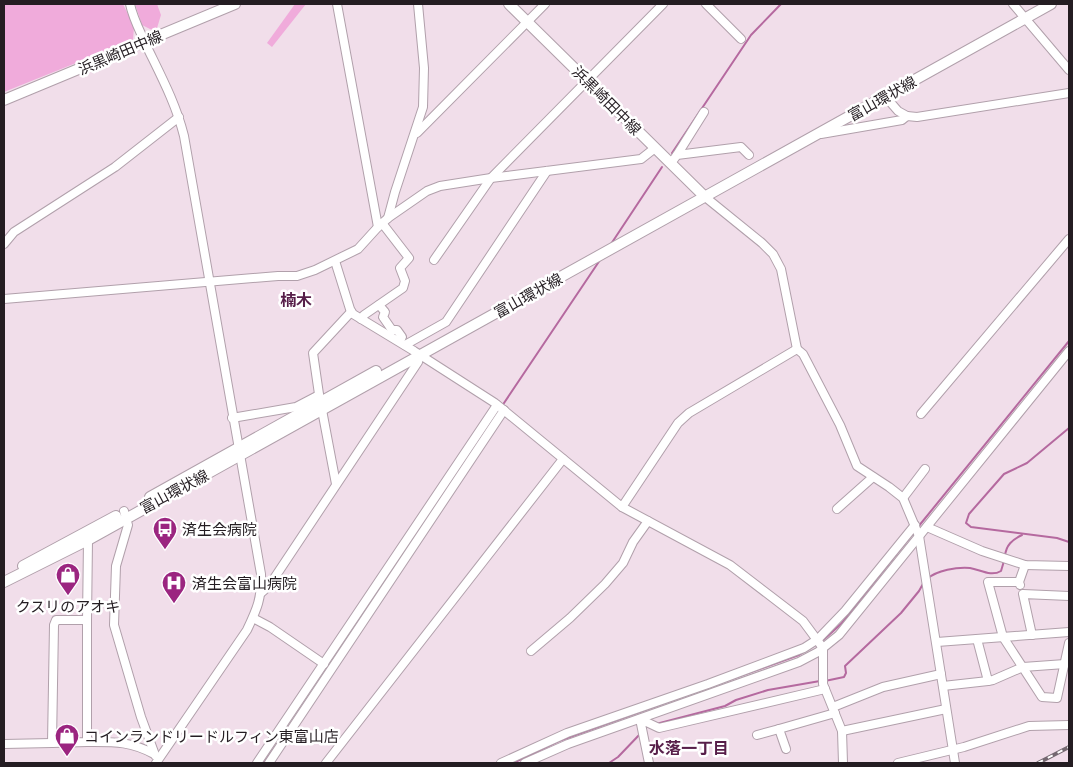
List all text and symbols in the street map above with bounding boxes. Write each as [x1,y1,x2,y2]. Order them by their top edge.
street label: 浜黒崎田中線 [75,26,165,78]
street label: 浜黒崎田中線 [569,62,645,138]
street label: 富山環状線 [845,72,919,124]
street label: 富山環状線 [491,269,565,321]
district label: 楠木 [280,290,312,310]
street label: 富山環状線 [137,465,211,517]
bus stop icon: 済生会病院 [152,516,178,550]
place label: 済生会病院 [182,520,257,538]
shop icon: クスリのアオキ [55,562,81,596]
hospital icon: 済生会富山病院 [161,570,187,604]
place label: 済生会富山病院 [192,574,297,592]
place label: クスリのアオキ [16,597,120,615]
shop icon: コインランドリードルフィン東富山店 [54,723,80,757]
place label: コインランドリードルフィン東富山店 [84,727,339,745]
district label: 水落一丁目 [649,738,729,758]

